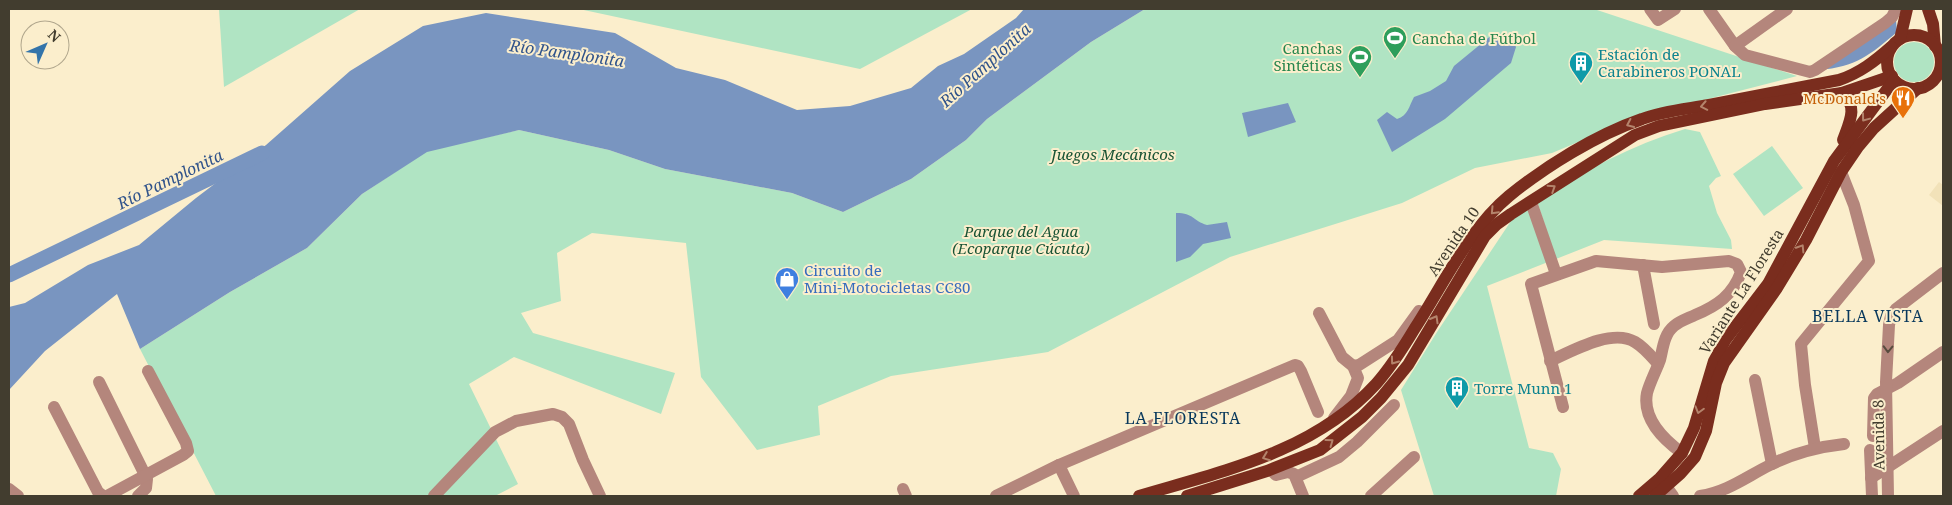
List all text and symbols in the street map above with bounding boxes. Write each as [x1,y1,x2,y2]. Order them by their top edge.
water label: Río Pamplonita [934,18,1036,112]
north arrow [20,20,70,70]
text: N [44,25,65,46]
sports icon: Cancha de Fútbol [1382,25,1408,59]
place label: Cancha de Fútbol [1412,28,1536,48]
water label: Río Pamplonita [507,34,626,72]
place label: Canchas Sintéticas [1273,38,1342,75]
sports icon: Canchas Sintéticas [1347,44,1373,78]
place label: Estación de Carabineros PONAL [1598,44,1741,81]
building icon: Estación de Carabineros PONAL [1568,50,1594,84]
restaurant icon: McDonald's [1890,85,1916,119]
place label: McDonald's [1803,88,1886,108]
one-way arrow [1700,100,1709,110]
one-way arrow [1862,112,1870,121]
one-way arrow [1626,118,1635,129]
water label: Río Pamplonita [112,144,227,215]
park label: Juegos Mecánicos [1048,144,1175,164]
one-way arrow [1546,185,1556,194]
street label: Avenida 10 [1423,203,1483,279]
one-way arrow [1491,205,1500,214]
park label: Parque del Agua (Ecoparque Cúcuta) [952,221,1090,258]
street label: Variante La Floresta [1694,225,1788,357]
one-way arrow [1795,244,1805,253]
place label: Circuito de Mini-Motocicletas CC80 [804,260,970,297]
shop icon: Circuito de Mini-Motocicletas CC80 [774,266,800,300]
district label: BELLA VISTA [1812,305,1924,327]
one-way arrow [1429,316,1439,325]
one-way arrow [1883,346,1893,353]
one-way arrow [1391,355,1400,365]
building icon: Torre Munn 1 [1444,375,1470,409]
place label: Torre Munn 1 [1474,378,1572,398]
street label: Avenida 8 [1867,399,1889,471]
one-way arrow [1695,406,1705,414]
district label: LA FLORESTA [1125,407,1241,429]
one-way arrow [1324,439,1333,447]
one-way arrow [1262,451,1271,461]

